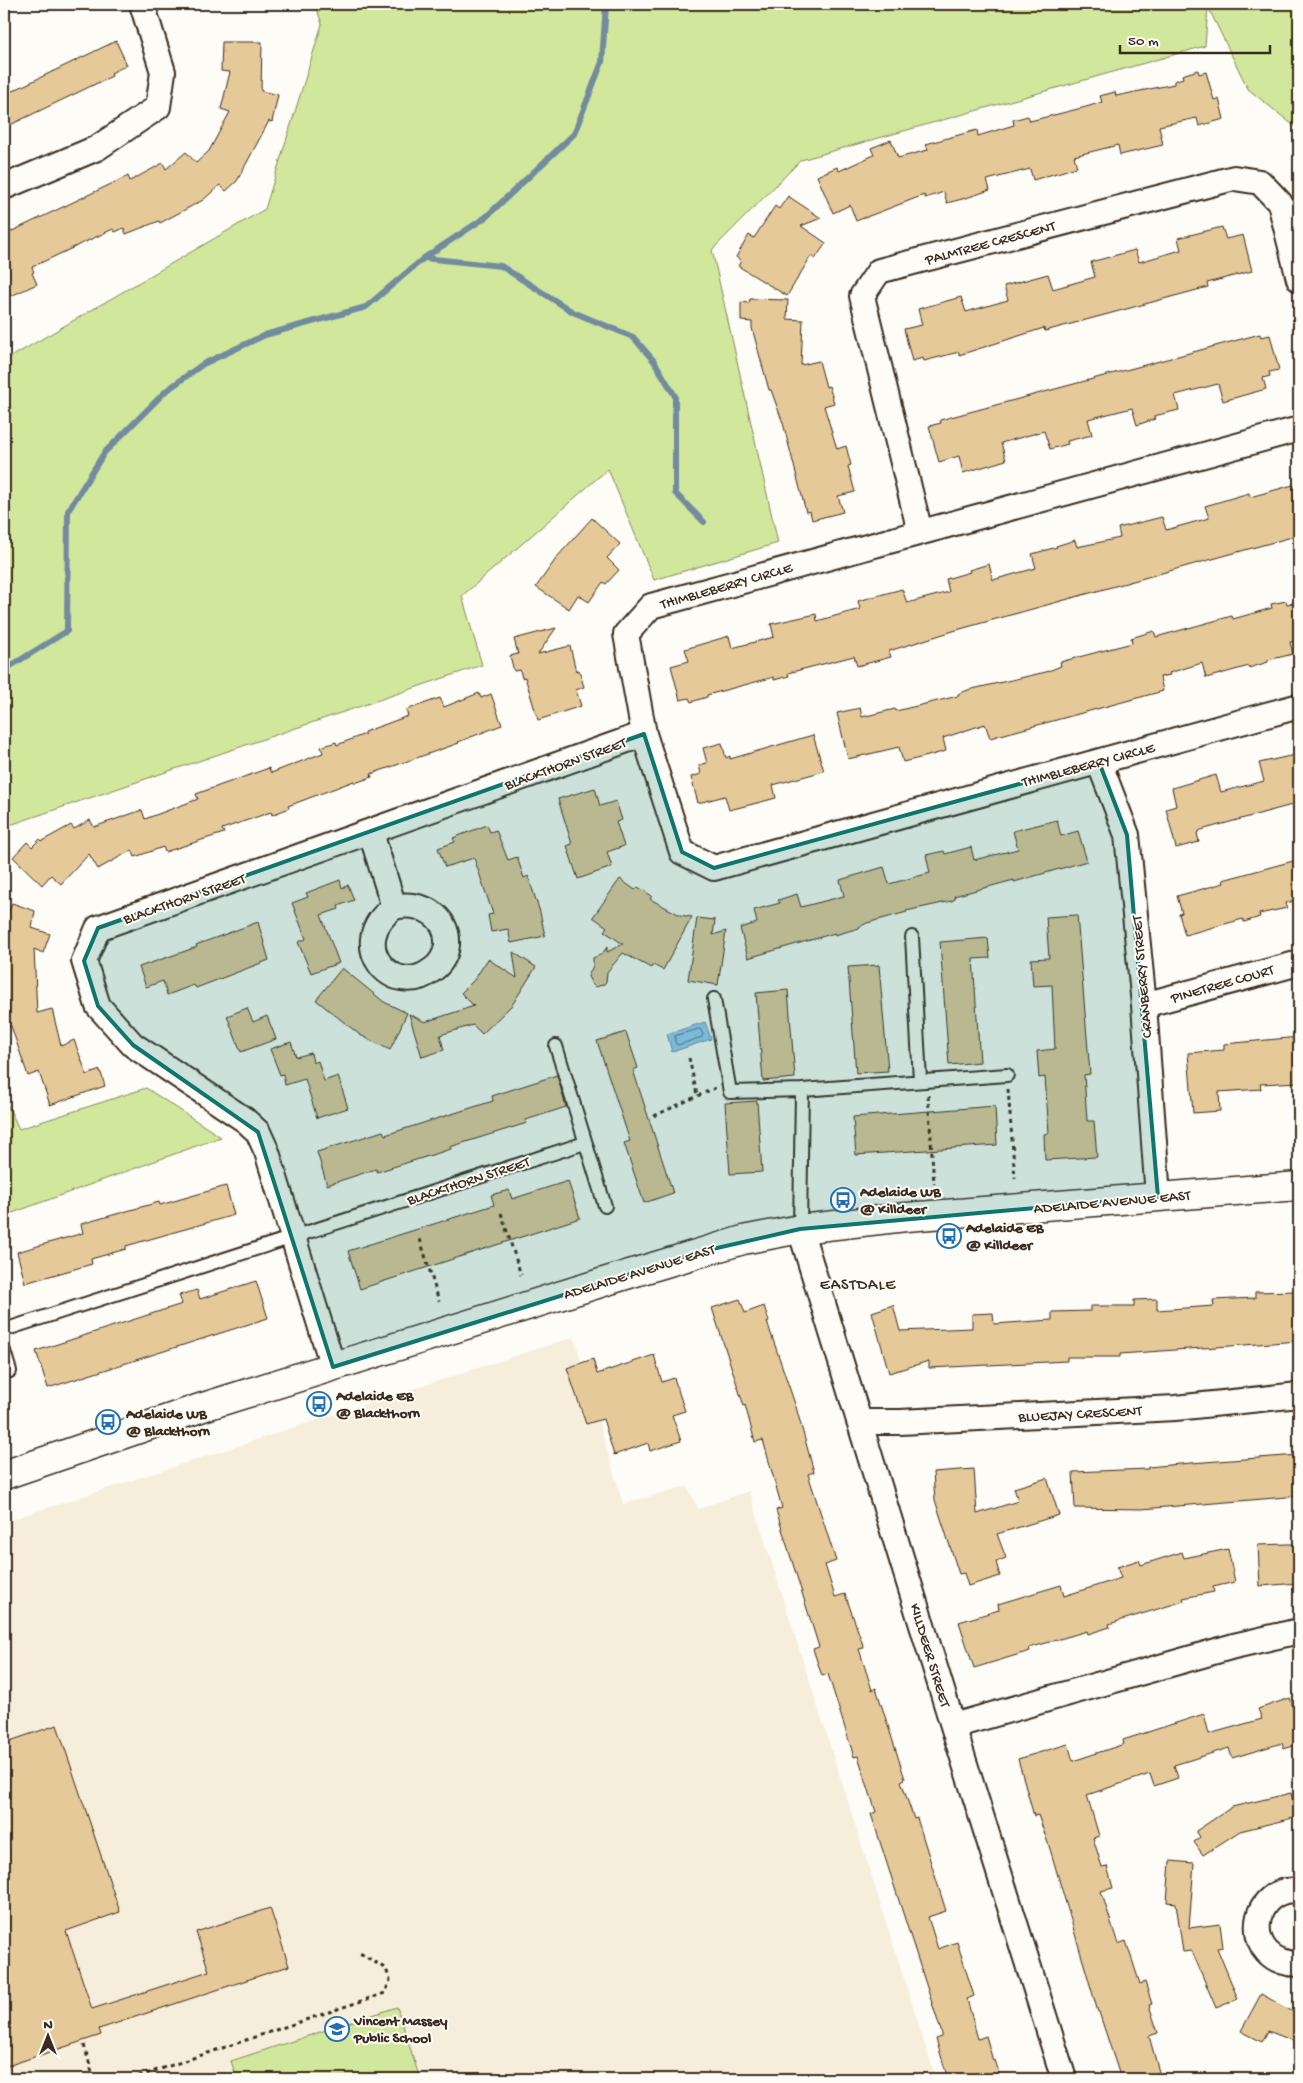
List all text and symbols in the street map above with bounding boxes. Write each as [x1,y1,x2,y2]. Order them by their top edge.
scale bar [1120,22,1270,54]
text: 50 m [1128,33,1159,51]
street label: PALMTREE CRESCENT [922,218,1059,270]
street label: THIMBLEBERRY CIRCLE [657,559,795,615]
street label: BLACKTHORN STREET [502,734,630,796]
street label: THIMBLEBERRY CIRCLE [1019,739,1157,793]
street label: BLACKTHORN STREET [120,870,249,930]
street label: CRANBERRY STREET [1129,914,1157,1039]
street label: PINETREE COURT [1168,961,1277,1009]
street label: BLACKTHORN STREET [404,1153,533,1211]
place label: Adelaide WB @ Killdeer [859,1184,942,1219]
bus stop icon: Adelaide WB @ Killdeer [830,1187,856,1213]
street label: ADELAIDE AVENUE EAST [1033,1187,1193,1219]
place label: Adelaide EB @ Killdeer [965,1220,1045,1255]
bus stop icon: Adelaide EB @ Killdeer [936,1223,962,1249]
street label: ADELAIDE AVENUE EAST [562,1241,719,1305]
district label: EASTDALE [820,1277,896,1296]
place label: Adelaide EB @ Blackthorn [335,1388,421,1423]
bus stop icon: Adelaide EB @ Blackthorn [306,1391,332,1417]
street label: BLUEJAY CRESCENT [1017,1403,1144,1427]
place label: Adelaide WB @ Blackthorn [125,1406,211,1441]
bus stop icon: Adelaide WB @ Blackthorn [95,1409,121,1435]
street label: KILLDEER STREET [905,1601,954,1711]
north arrow [22,2010,72,2060]
place label: Vincent Massey Public School [353,2013,448,2048]
school or university icon: Vincent Massey Public School [324,2016,350,2042]
text: N [43,2017,53,2034]

